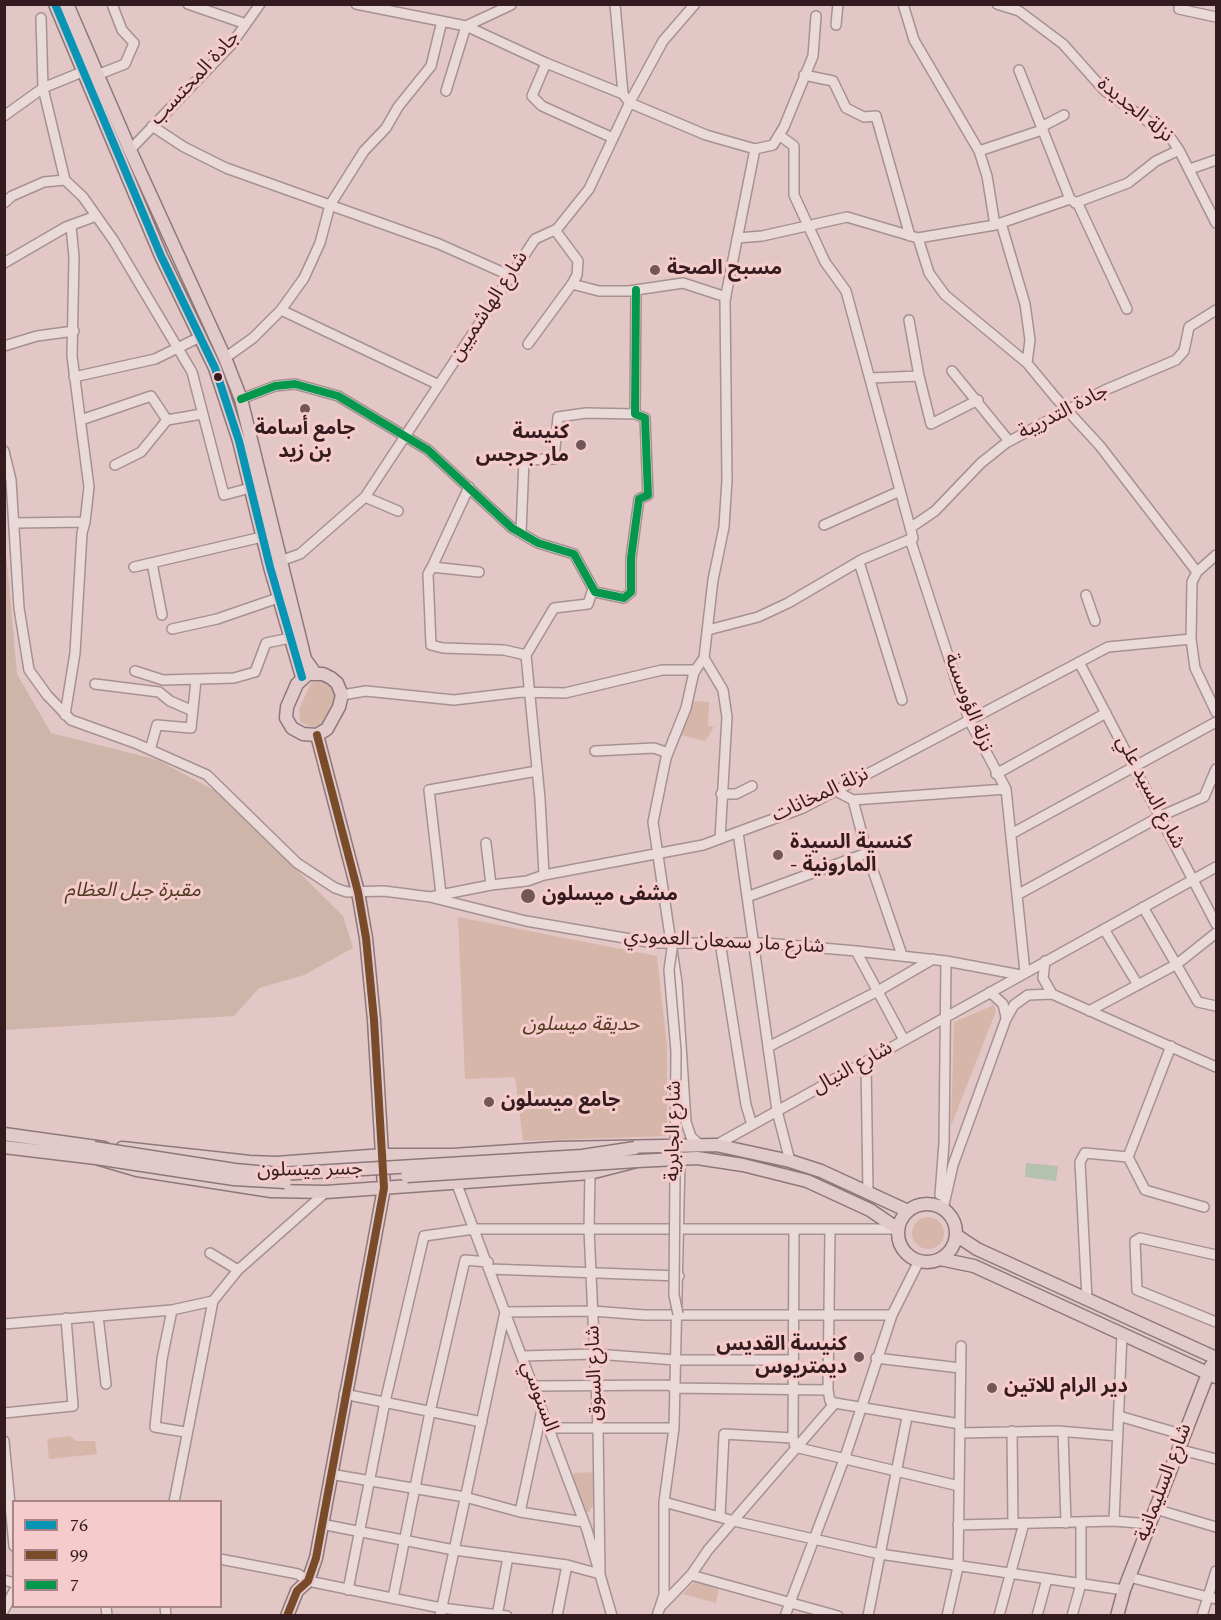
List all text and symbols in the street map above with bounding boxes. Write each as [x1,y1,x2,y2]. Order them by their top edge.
street label: جادة المحتسب [146,27,246,131]
street label: نزلة الجديدة [1091,73,1177,149]
street label: شارع الهاشميين [445,247,535,367]
place label: مسبح الصحة [667,258,782,282]
marker: مسبح الصحة [648,263,662,277]
unlabelled marker [212,371,224,383]
street label: جادة التدريبة [1015,380,1113,446]
marker: جامع أسامة بن زيد [298,402,312,416]
place label: جامع أسامة بن زيد [255,418,355,465]
place label: كنيسة مار جرجس [476,422,569,469]
marker: كنيسة مار جرجس [574,438,588,452]
street label: نزلة الؤوسسة [937,650,997,756]
street label: شارع السيد علي [1109,732,1189,854]
street label: نزلة المخانات [769,763,873,829]
place label: كنسية السيدة - المارونية [790,832,912,879]
marker: كنسية السيدة - المارونية [771,848,785,862]
park label: مقبرة جبل العظام [65,880,201,904]
place label: مشفى ميسلون [542,884,678,908]
marker: مشفى ميسلون [519,887,537,905]
street label: شارع مار سمعان العمودي [623,926,825,960]
park label: حديقة ميسلون [523,1014,639,1038]
street label: شارع النيال [809,1037,897,1101]
street label: شارع الجابرية [662,1080,688,1182]
place label: جامع ميسلون [501,1090,620,1114]
marker: جامع ميسلون [482,1095,496,1109]
street label: جسر ميسلون [257,1158,363,1184]
street label: شارع السوق [582,1325,610,1421]
place label: كنيسة القديس ديمتريوس [716,1334,847,1381]
marker: كنيسة القديس ديمتريوس [852,1350,866,1364]
street label: السنوسي [514,1358,562,1436]
place label: دير الرام للاتين [1004,1376,1128,1400]
marker: دير الرام للاتين [985,1381,999,1395]
street label: شارع السليمانية [1132,1421,1198,1545]
legend [12,1500,222,1608]
text: 76 [70,1512,88,1539]
text: 99 [70,1542,88,1569]
text: 7 [70,1572,79,1599]

